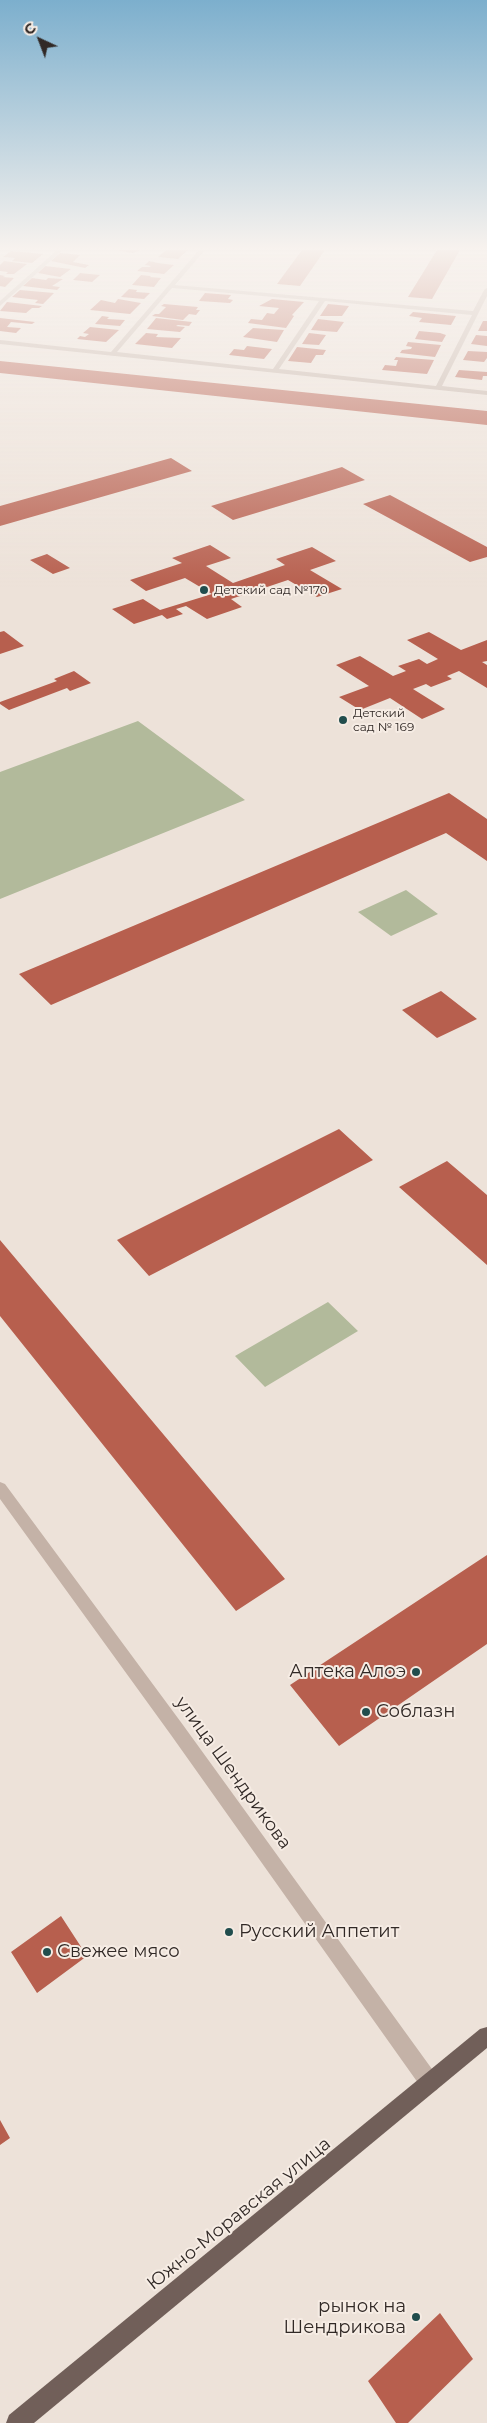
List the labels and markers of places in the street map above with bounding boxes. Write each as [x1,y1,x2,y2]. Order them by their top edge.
place label: Детский сад №170 [214,583,328,597]
marker: Детский сад №170 [198,584,210,596]
place label: Детский сад № 169 [353,706,414,734]
marker: Детский сад № 169 [337,714,349,726]
place label: Аптека Алоэ [289,1661,406,1683]
marker: Аптека Алоэ [410,1666,422,1678]
place label: Соблазн [376,1701,455,1723]
marker: Соблазн [360,1706,372,1718]
place label: Русский Аппетит [239,1921,399,1943]
marker: Русский Аппетит [223,1926,235,1938]
place label: Свежее мясо [57,1941,180,1963]
marker: Свежее мясо [41,1946,53,1958]
place label: рынок на Шендрикова [284,2296,406,2338]
marker: рынок на Шендрикова [410,2311,422,2323]

